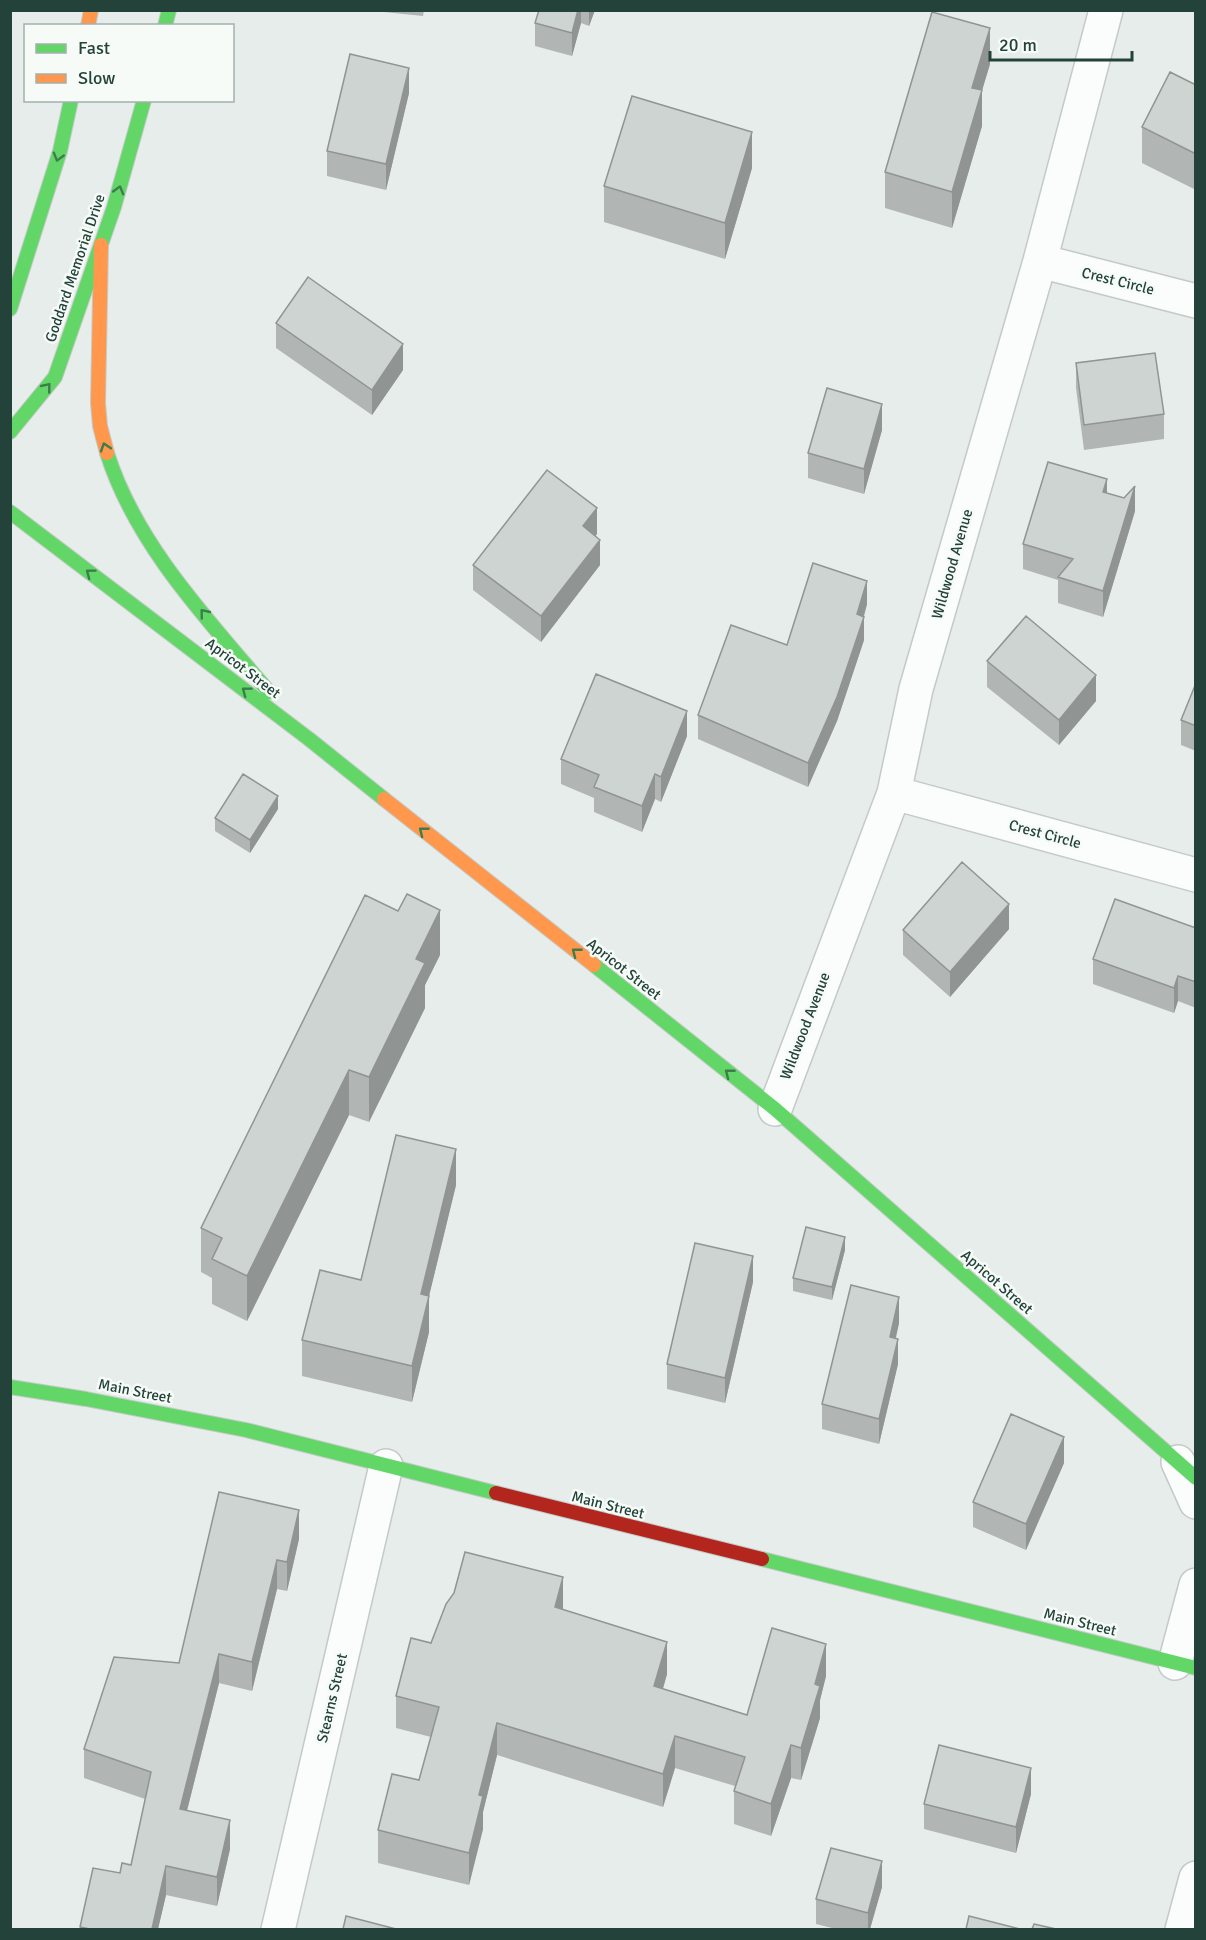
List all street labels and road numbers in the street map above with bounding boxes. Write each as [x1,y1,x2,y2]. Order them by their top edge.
street label: Goddard Memorial Drive [41,191,109,345]
street label: Crest Circle [1080,263,1156,299]
street label: Wildwood Avenue [928,507,976,621]
street label: Apricot Street [202,634,284,702]
street label: Crest Circle [1007,816,1083,852]
street label: Apricot Street [583,934,665,1004]
street label: Wildwood Avenue [776,970,834,1082]
street label: Apricot Street [957,1246,1037,1318]
street label: Main Street [97,1375,173,1407]
street label: Main Street [570,1487,646,1523]
street label: Main Street [1042,1604,1118,1640]
street label: Stearns Street [313,1652,351,1744]

